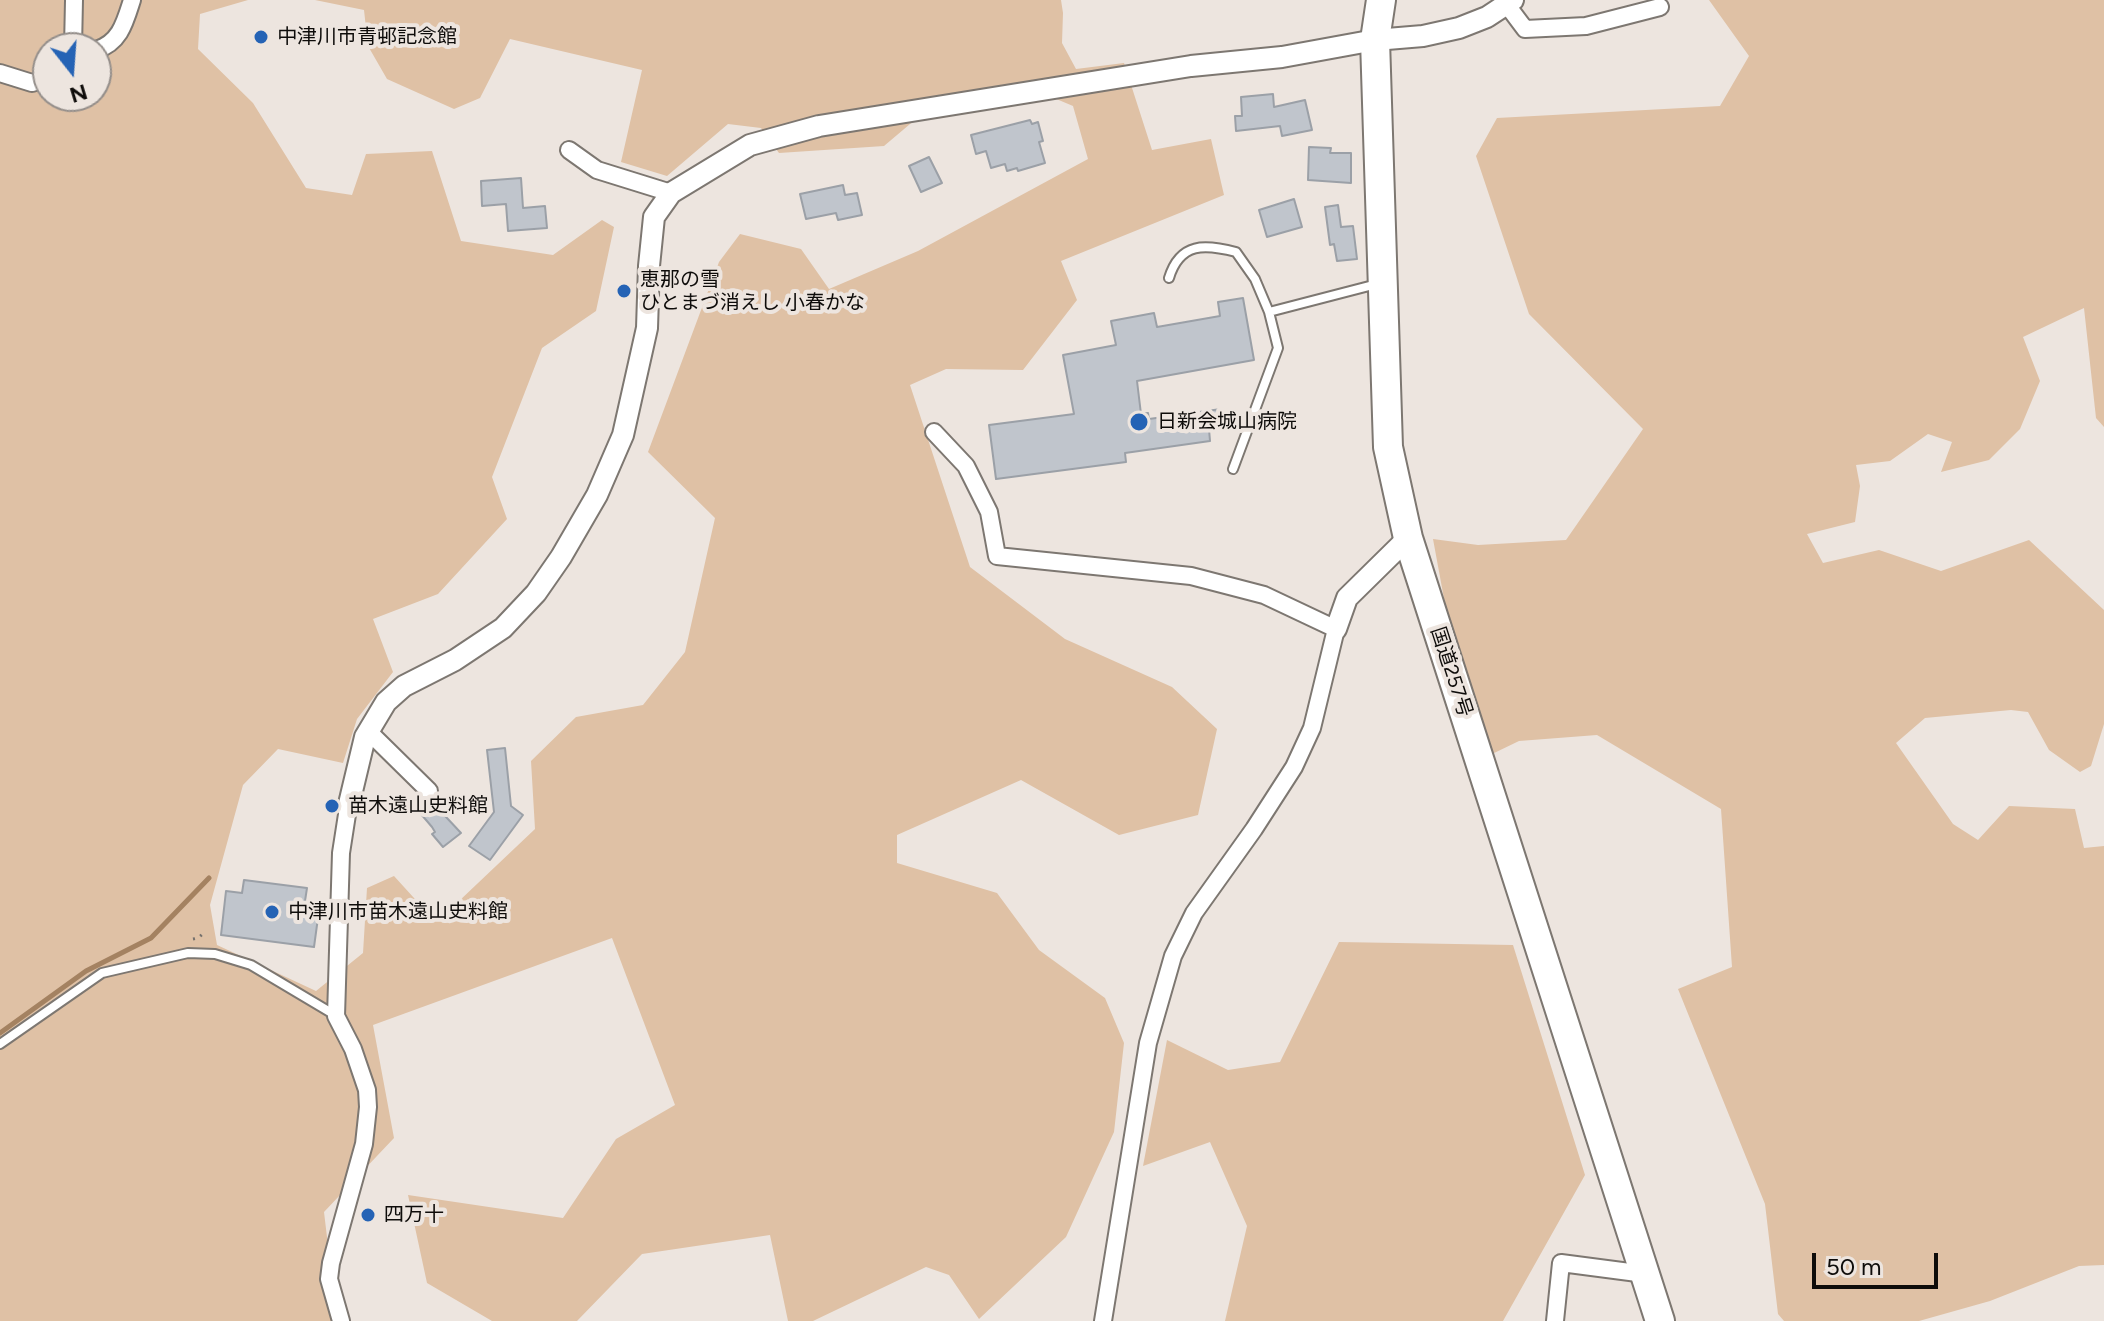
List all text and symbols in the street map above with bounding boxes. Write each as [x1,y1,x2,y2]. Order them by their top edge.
place label: 中津川市青邨記念館 [277,25,457,49]
marker: 中津川市青邨記念館 [252,28,270,46]
north arrow [32,32,112,112]
text: N [67,78,91,109]
place label: 恵那の雪 ひとまづ消えし 小春かな [640,268,865,315]
marker: 恵那の雪 ひとまづ消えし 小春かな [615,282,633,300]
place label: 日新会城山病院 [1157,410,1297,434]
marker: 日新会城山病院 [1128,411,1150,433]
street label: 国道257号 [1425,624,1477,720]
place label: 苗木遠山史料館 [348,794,488,818]
marker: 苗木遠山史料館 [323,797,341,815]
place label: 中津川市苗木遠山史料館 [288,900,508,924]
marker: 中津川市苗木遠山史料館 [263,903,281,921]
place label: 四万十 [384,1203,444,1227]
marker: 四万十 [359,1206,377,1224]
scale bar [1816,1237,1942,1287]
text: 50 m [1826,1252,1882,1281]

